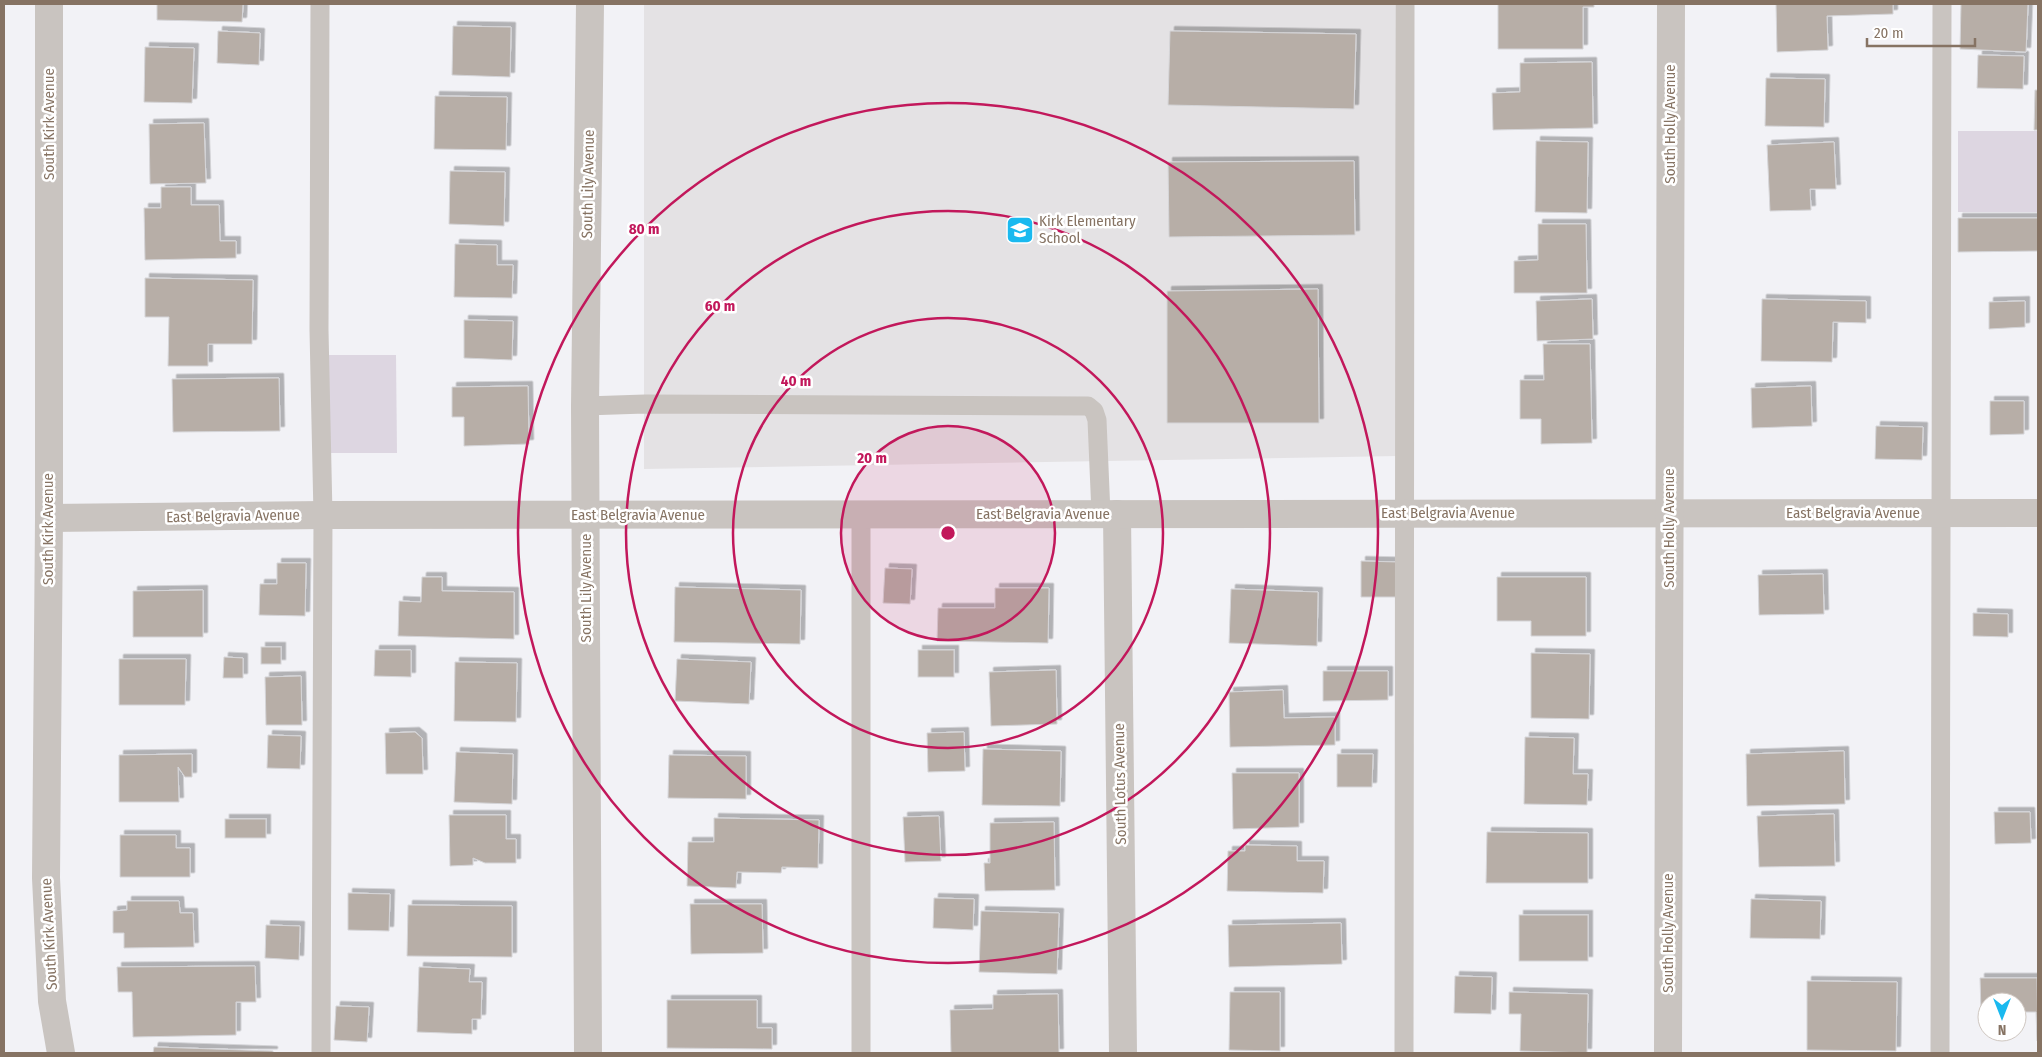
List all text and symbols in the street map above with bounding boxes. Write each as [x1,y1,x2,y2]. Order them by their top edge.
scale bar [1867,15,1974,47]
text: 20 m [1874,24,1904,42]
street label: South Holly Avenue [1661,64,1679,184]
street label: South Kirk Avenue [40,68,58,180]
street label: South Lily Avenue [578,129,598,239]
place label: Kirk Elementary School [1039,212,1136,247]
school or university icon: Kirk Elementary School [1005,215,1035,245]
text: 80 m [629,220,659,238]
text: 60 m [705,297,735,315]
text: 40 m [781,372,811,390]
text: 20 m [856,449,887,467]
street label: South Holly Avenue [1660,468,1678,588]
street label: South Kirk Avenue [39,473,57,585]
street label: East Belgravia Avenue [1381,504,1515,522]
street label: East Belgravia Avenue [1786,504,1920,522]
street label: East Belgravia Avenue [976,505,1110,523]
street label: East Belgravia Avenue [166,506,300,526]
street label: East Belgravia Avenue [571,506,705,524]
centre of rings [939,524,957,542]
street label: South Lily Avenue [577,533,595,643]
street label: South Lotus Avenue [1110,723,1130,845]
street label: South Holly Avenue [1659,873,1677,993]
street label: South Kirk Avenue [37,878,61,990]
north arrow [1977,992,2027,1042]
text: N [1998,1021,2006,1038]

